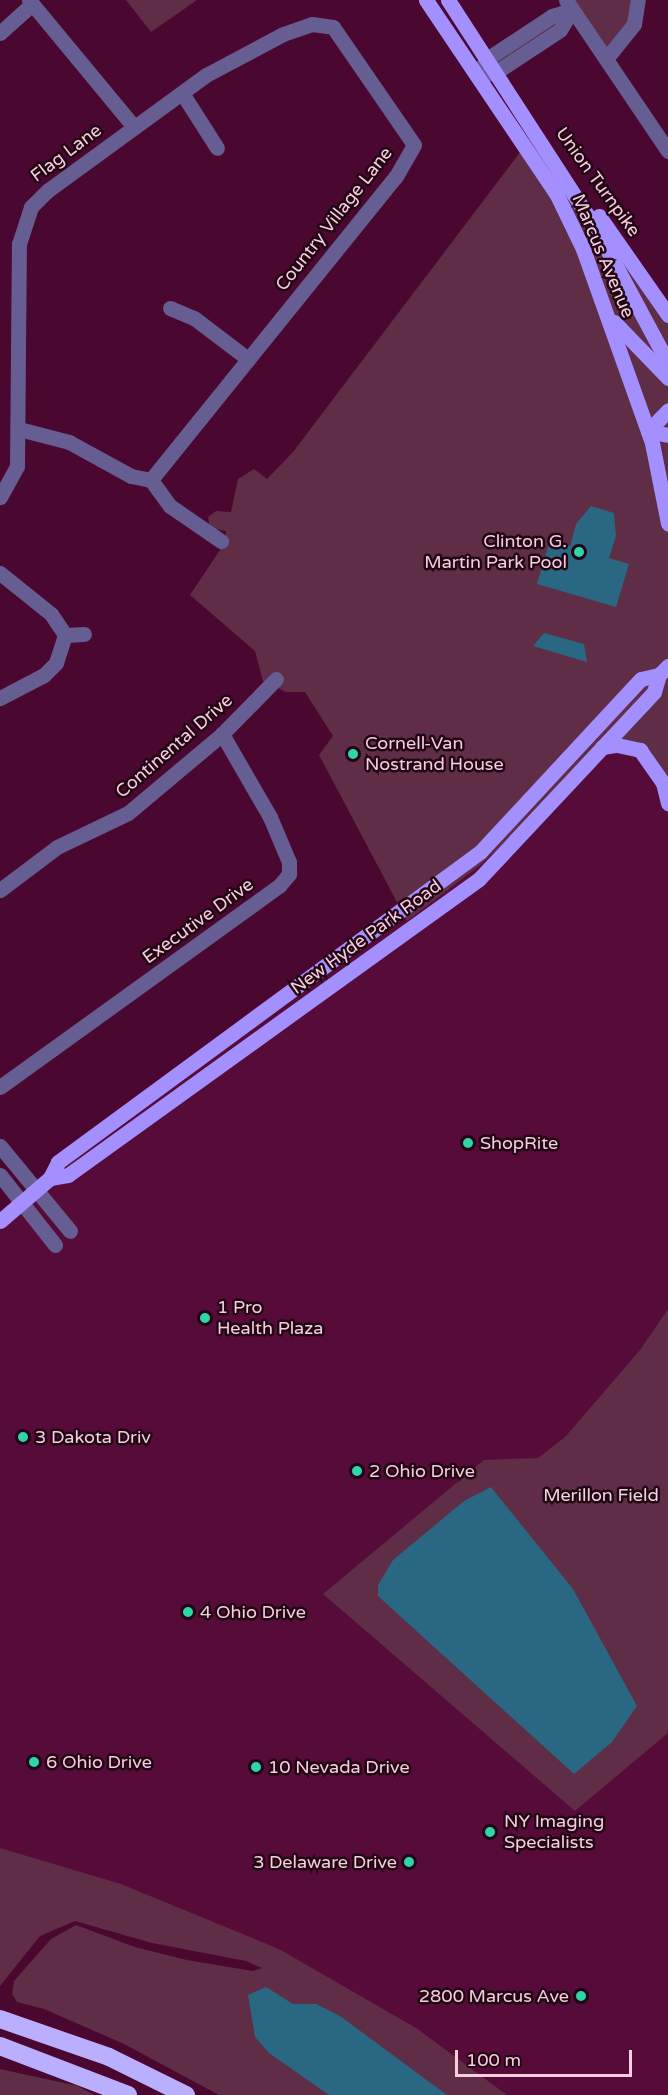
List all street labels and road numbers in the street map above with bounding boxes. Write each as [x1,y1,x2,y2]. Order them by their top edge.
street label: Flag Lane [26,119,106,187]
street label: Union Turnpike [551,123,645,241]
street label: Country Village Lane [271,143,397,295]
street label: Marcus Avenue [567,191,639,321]
street label: Continental Drive [111,689,237,803]
street label: Executive Drive [138,874,258,968]
street label: New Hyde Park Road [287,875,445,999]

